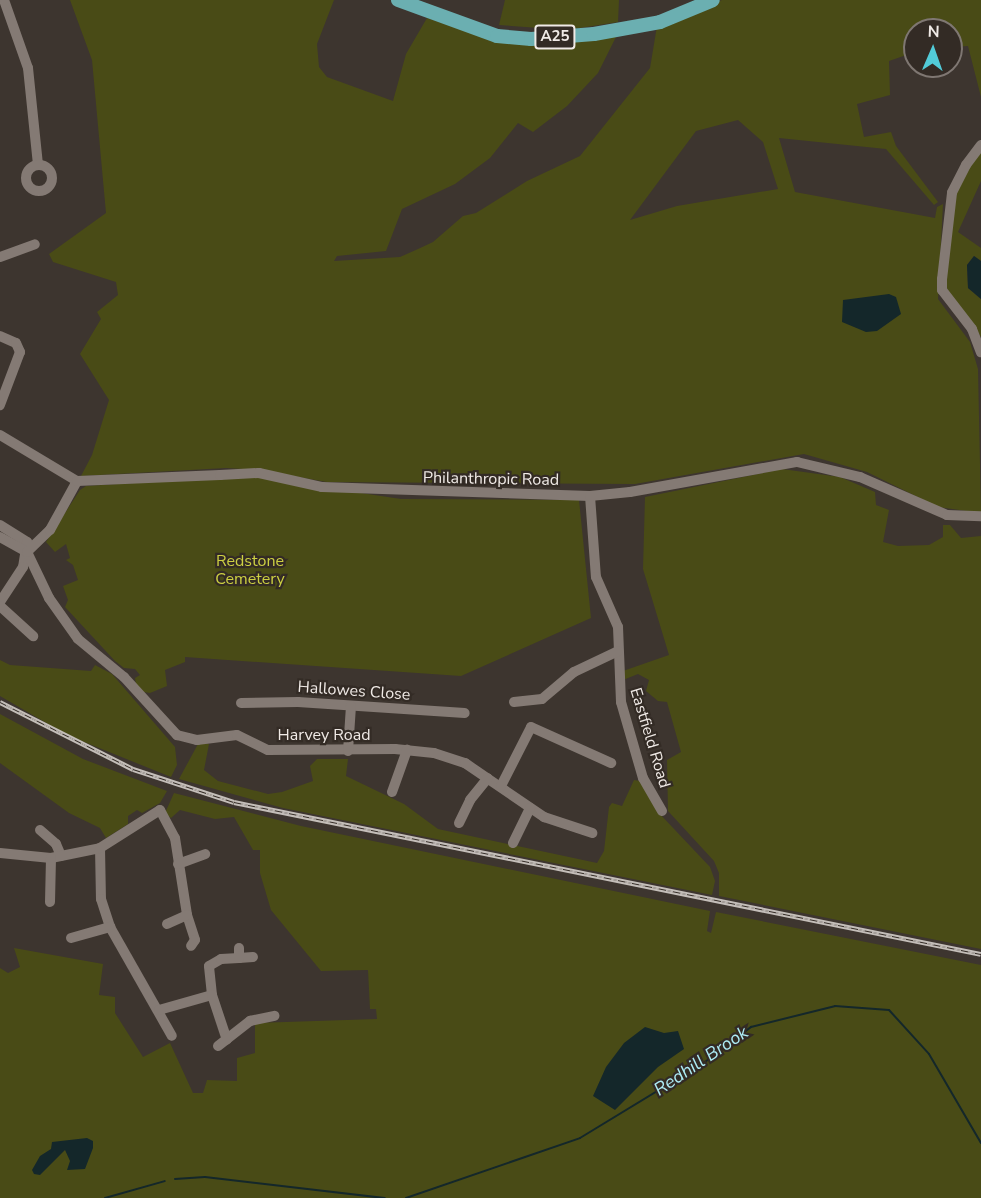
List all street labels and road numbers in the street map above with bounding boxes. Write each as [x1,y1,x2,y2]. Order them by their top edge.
road number: A25 [534,25,576,49]
street label: Philanthropic Road [423,468,559,490]
street label: Hallowes Close [297,677,411,705]
street label: Eastfield Road [626,686,674,790]
street label: Harvey Road [278,725,370,745]

